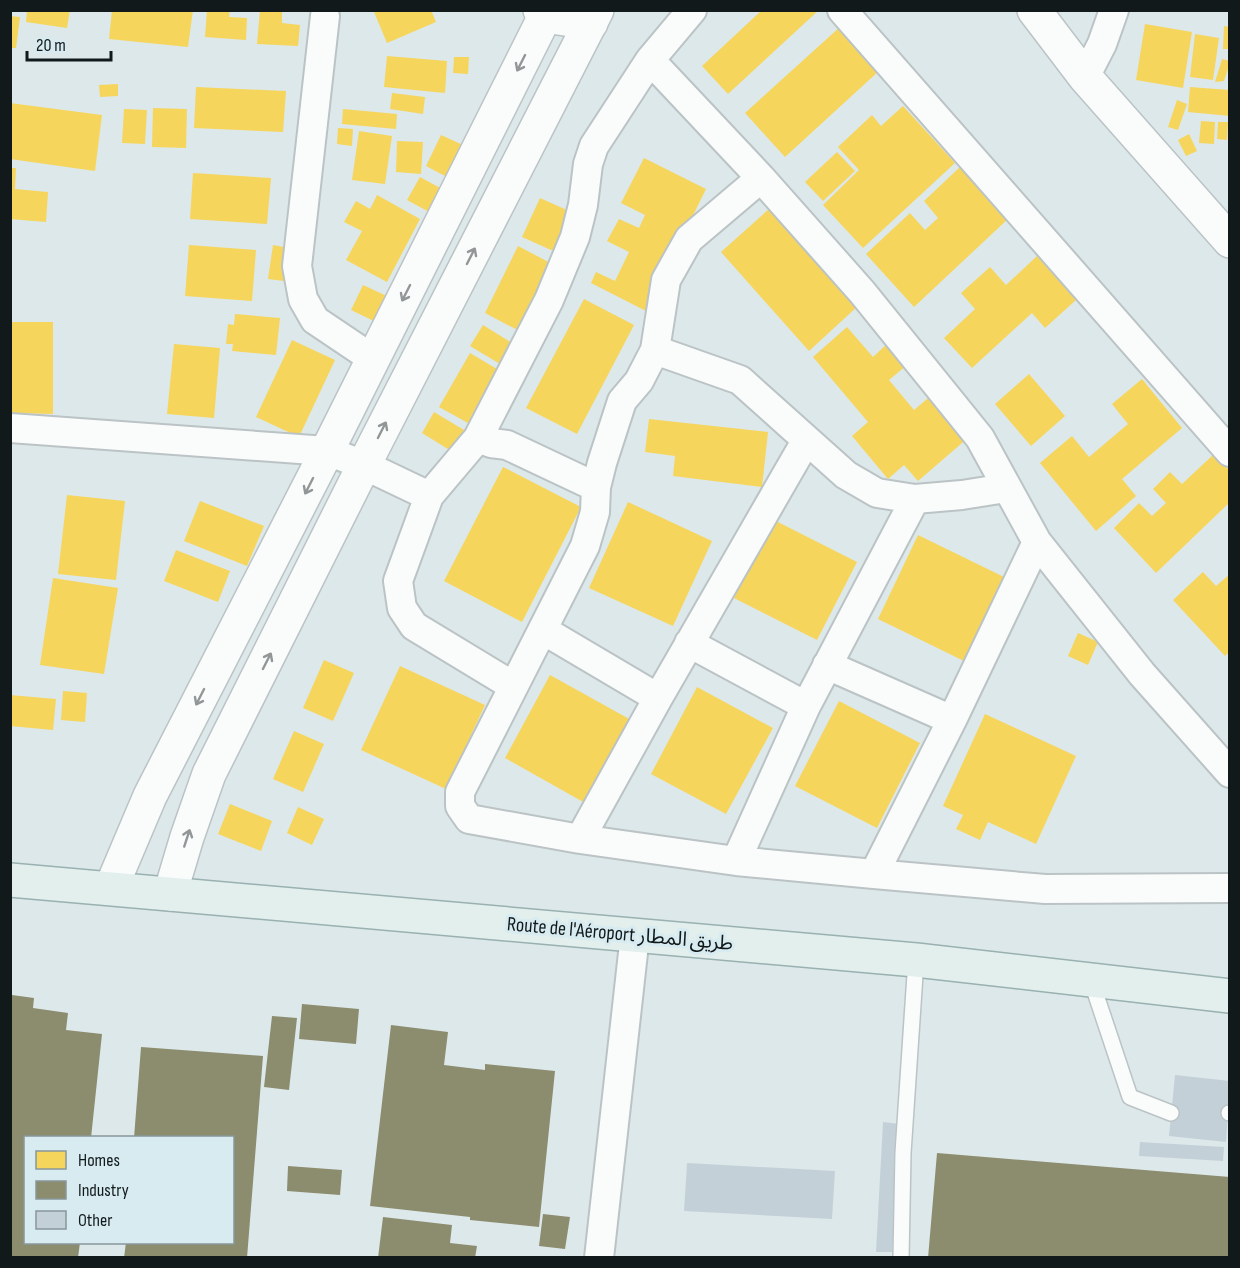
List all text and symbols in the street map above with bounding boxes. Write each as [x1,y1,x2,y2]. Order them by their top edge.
scale bar [27,24,111,62]
text: 20 m [36,35,66,56]
one-way arrow [515,53,527,71]
one-way arrow [466,248,477,266]
one-way arrow [400,284,411,302]
one-way arrow [376,422,388,439]
one-way arrow [302,477,314,495]
one-way arrow [261,652,273,670]
one-way arrow [194,688,206,706]
one-way arrow [182,829,193,848]
street label: Route de l'Aéroport طريق المطار [506,912,734,956]
legend [24,1136,234,1244]
text: Homes [78,1150,120,1171]
text: Industry [78,1180,129,1201]
text: Other [78,1210,112,1231]

